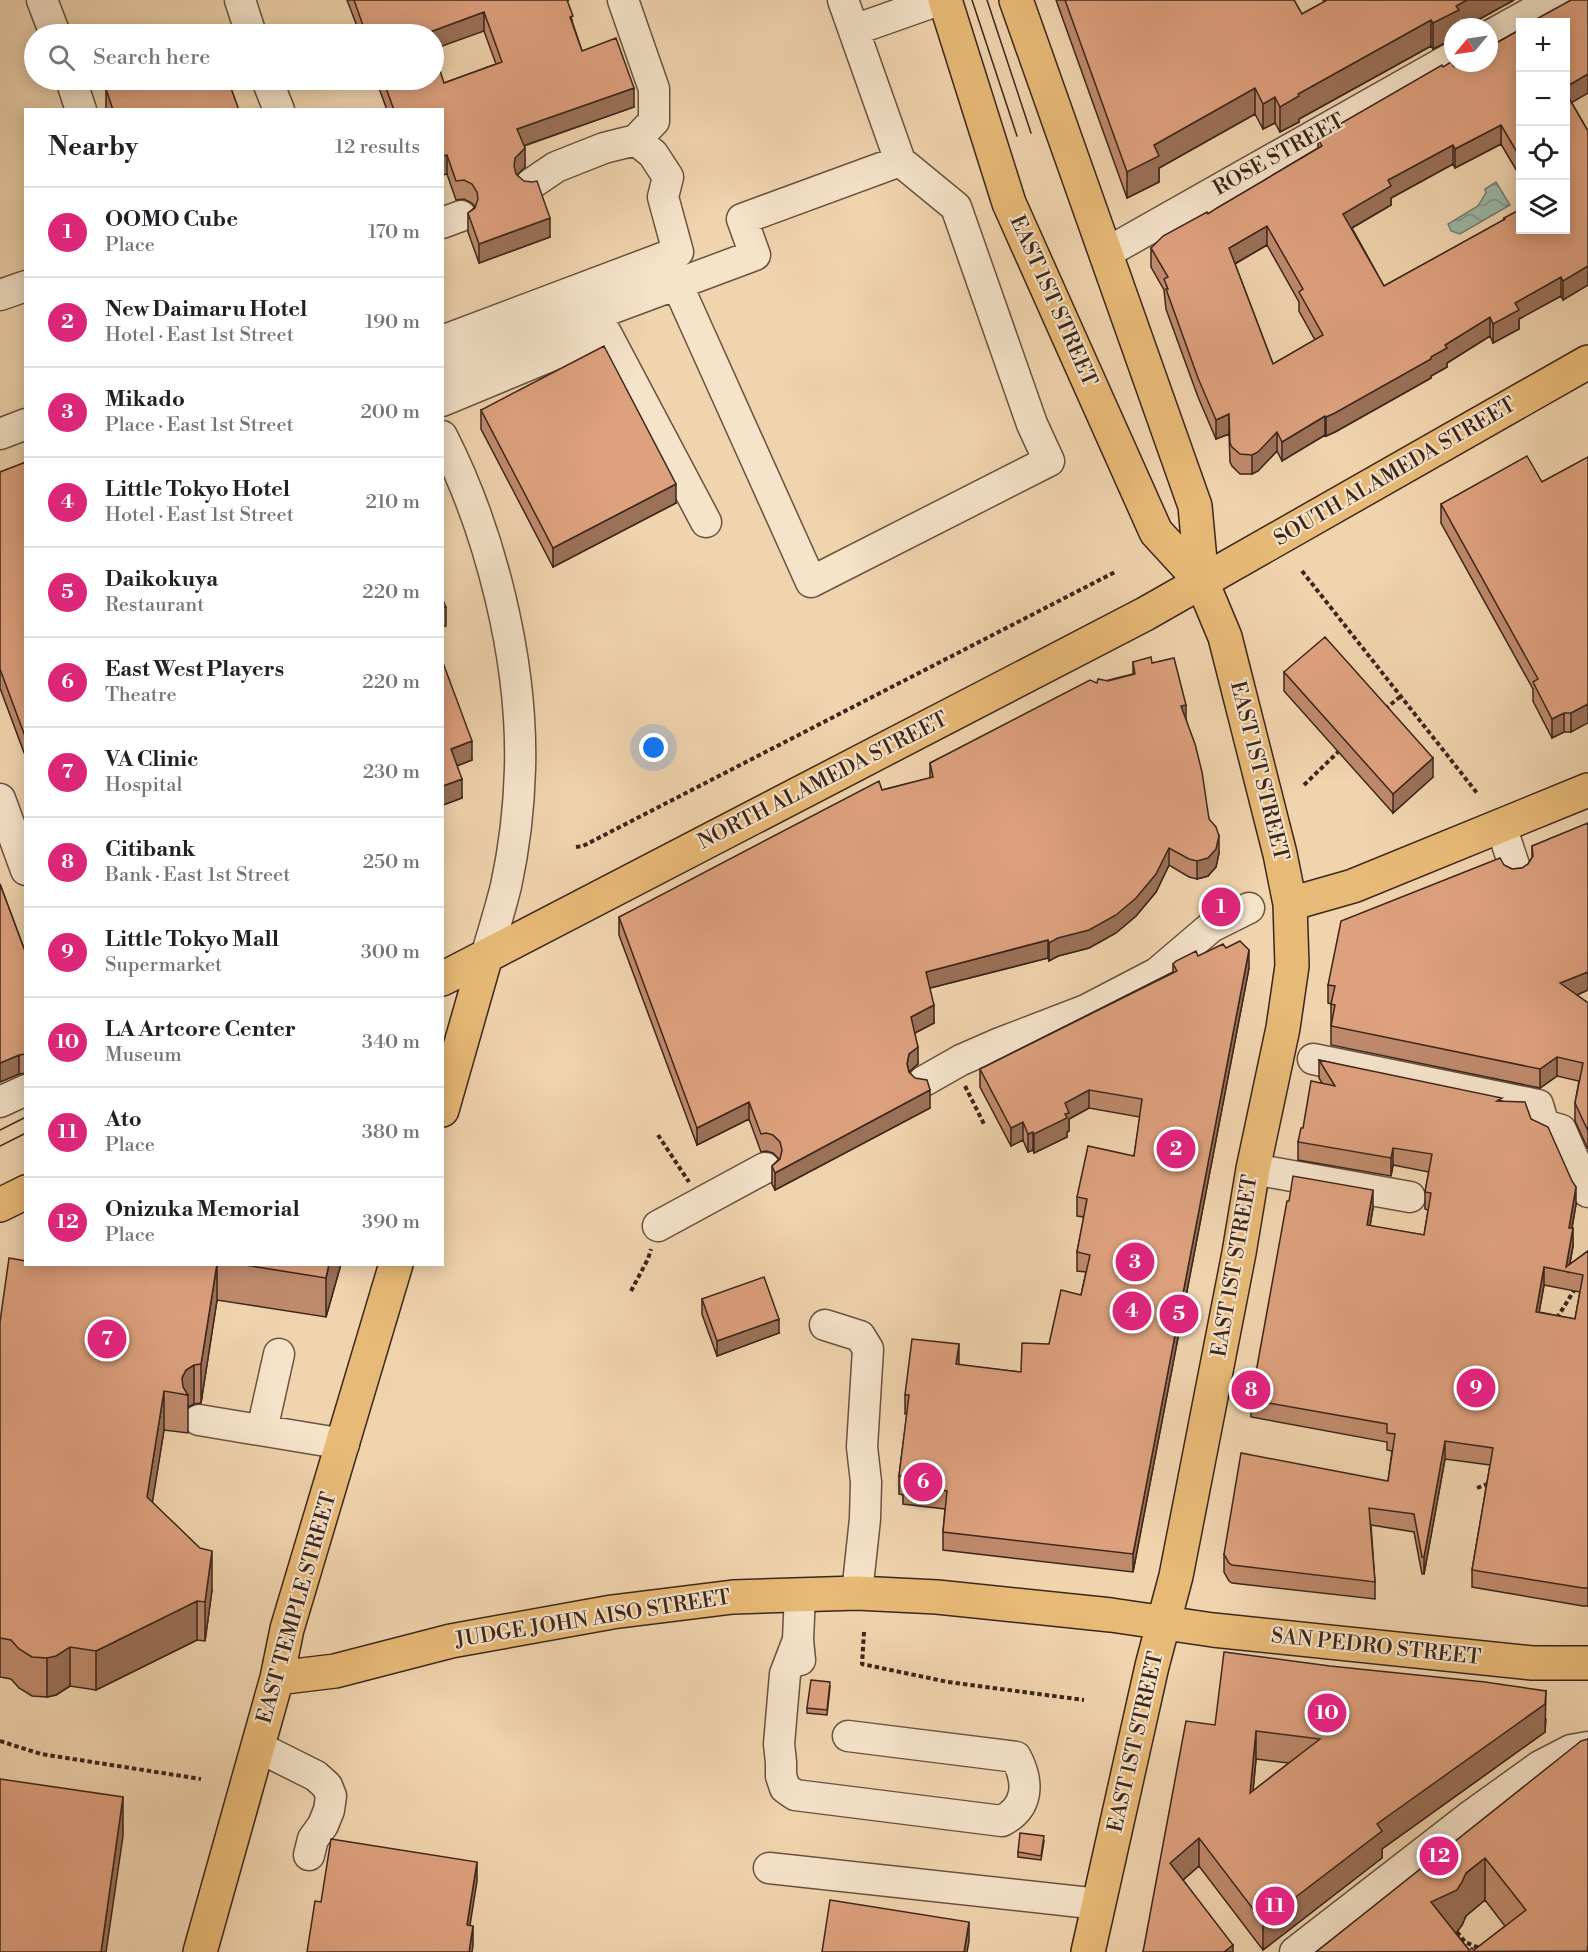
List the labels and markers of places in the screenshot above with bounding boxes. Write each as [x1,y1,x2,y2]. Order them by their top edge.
pin: 1 [1202,884,1240,930]
pin: 2 [1156,1126,1196,1172]
pin: 3 [1116,1240,1154,1284]
pin: 4 [1112,1288,1152,1334]
pin: 5 [1160,1292,1198,1336]
pin: 7 [88,1316,126,1362]
pin: 9 [1456,1366,1496,1410]
pin: 8 [1232,1368,1270,1412]
pin: 6 [904,1460,942,1504]
pin: 10 [1308,1690,1346,1736]
pin: 12 [1420,1834,1458,1878]
pin: 11 [1256,1884,1294,1928]

